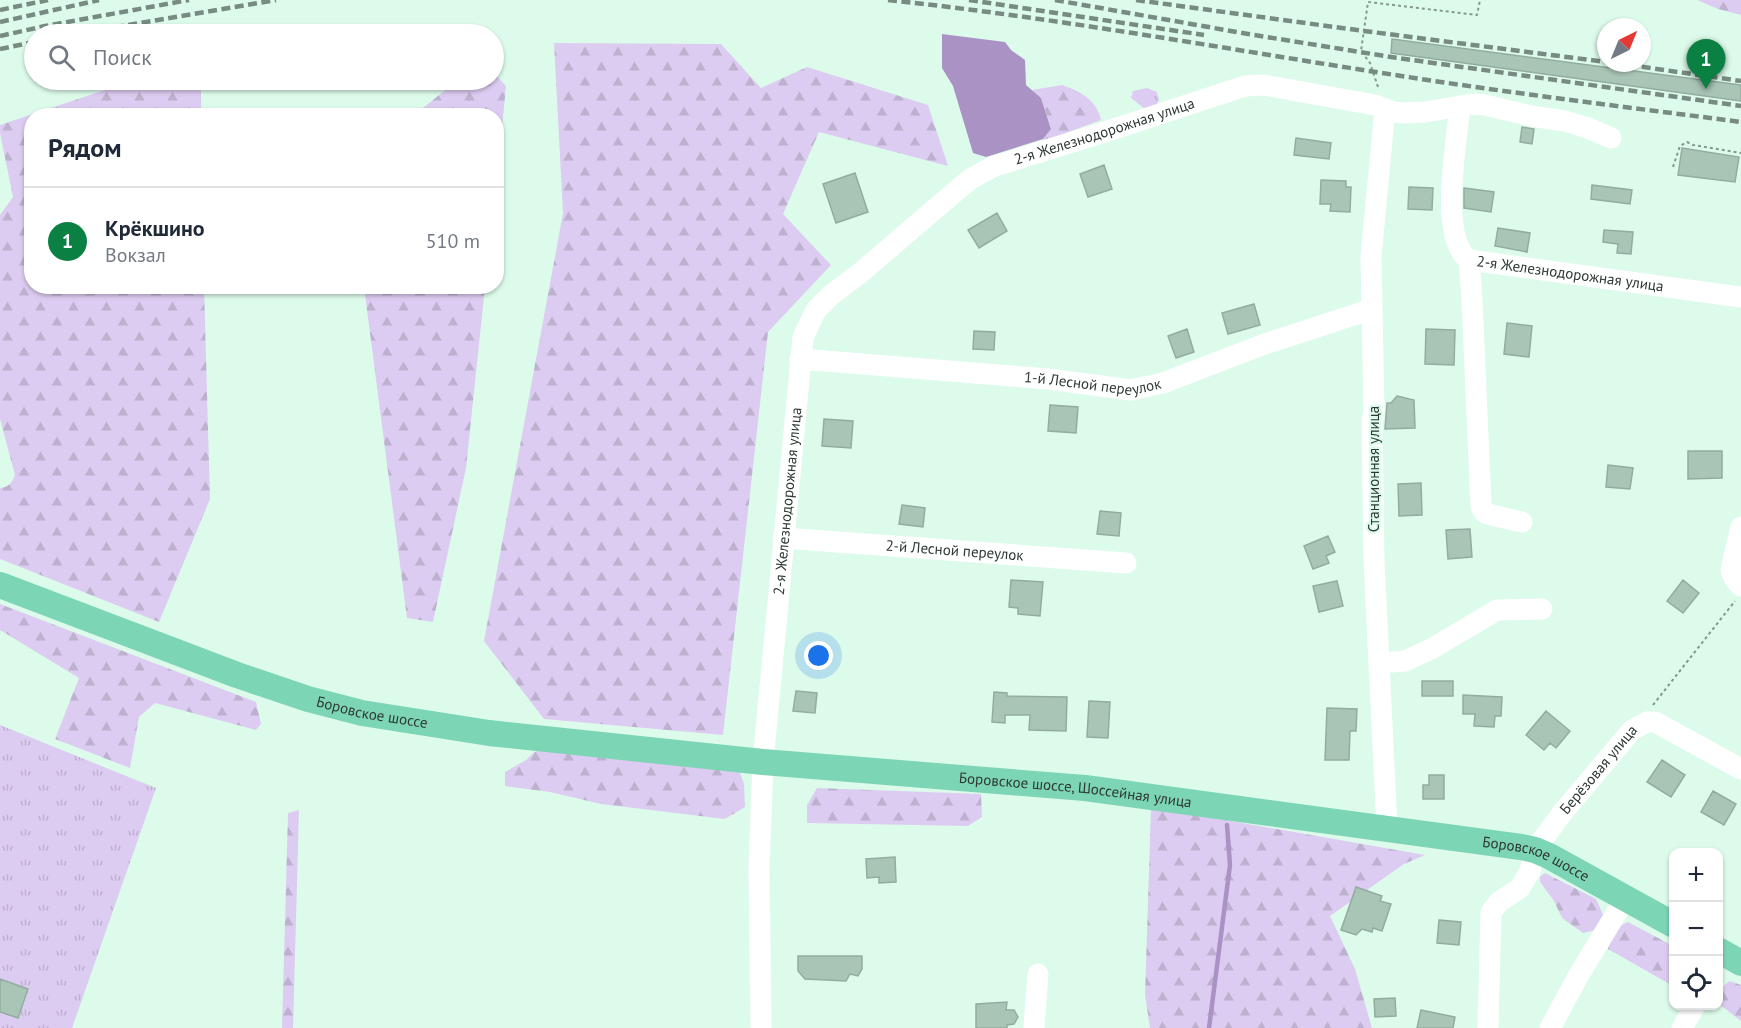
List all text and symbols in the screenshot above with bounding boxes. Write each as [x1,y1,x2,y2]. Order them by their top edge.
north arrow [1597,18,1651,72]
search box [24,24,504,90]
pin: 1 [1686,40,1726,89]
icon: search [45,41,78,74]
text: Поиск [93,43,152,71]
street label: 2-я Железнодорожная улица [1011,93,1197,169]
text: Рядом [48,131,122,164]
text: Крёкшино [105,214,205,242]
text: 1 [62,228,73,254]
text: 510 m [426,228,480,254]
text: Вокзал [105,242,166,268]
street label: 2-я Железнодорожная улица [1475,251,1665,295]
street label: 1-й Лесной переулок [1023,367,1164,399]
street label: 2-я Железнодорожная улица [769,406,805,596]
street label: Станционная улица [1364,406,1383,532]
street label: 2-й Лесной переулок [885,536,1025,565]
your location [804,641,833,670]
street label: Боровское шоссе [314,692,429,732]
street label: Берёзовая улица [1555,721,1641,818]
street label: Боровское шоссе, Шоссейная улица [958,768,1193,811]
street label: Боровское шоссе [1481,832,1593,885]
map controls [1669,848,1723,1010]
button: + [1669,848,1723,902]
button: − [1669,902,1723,956]
button: locate [1669,956,1723,1010]

